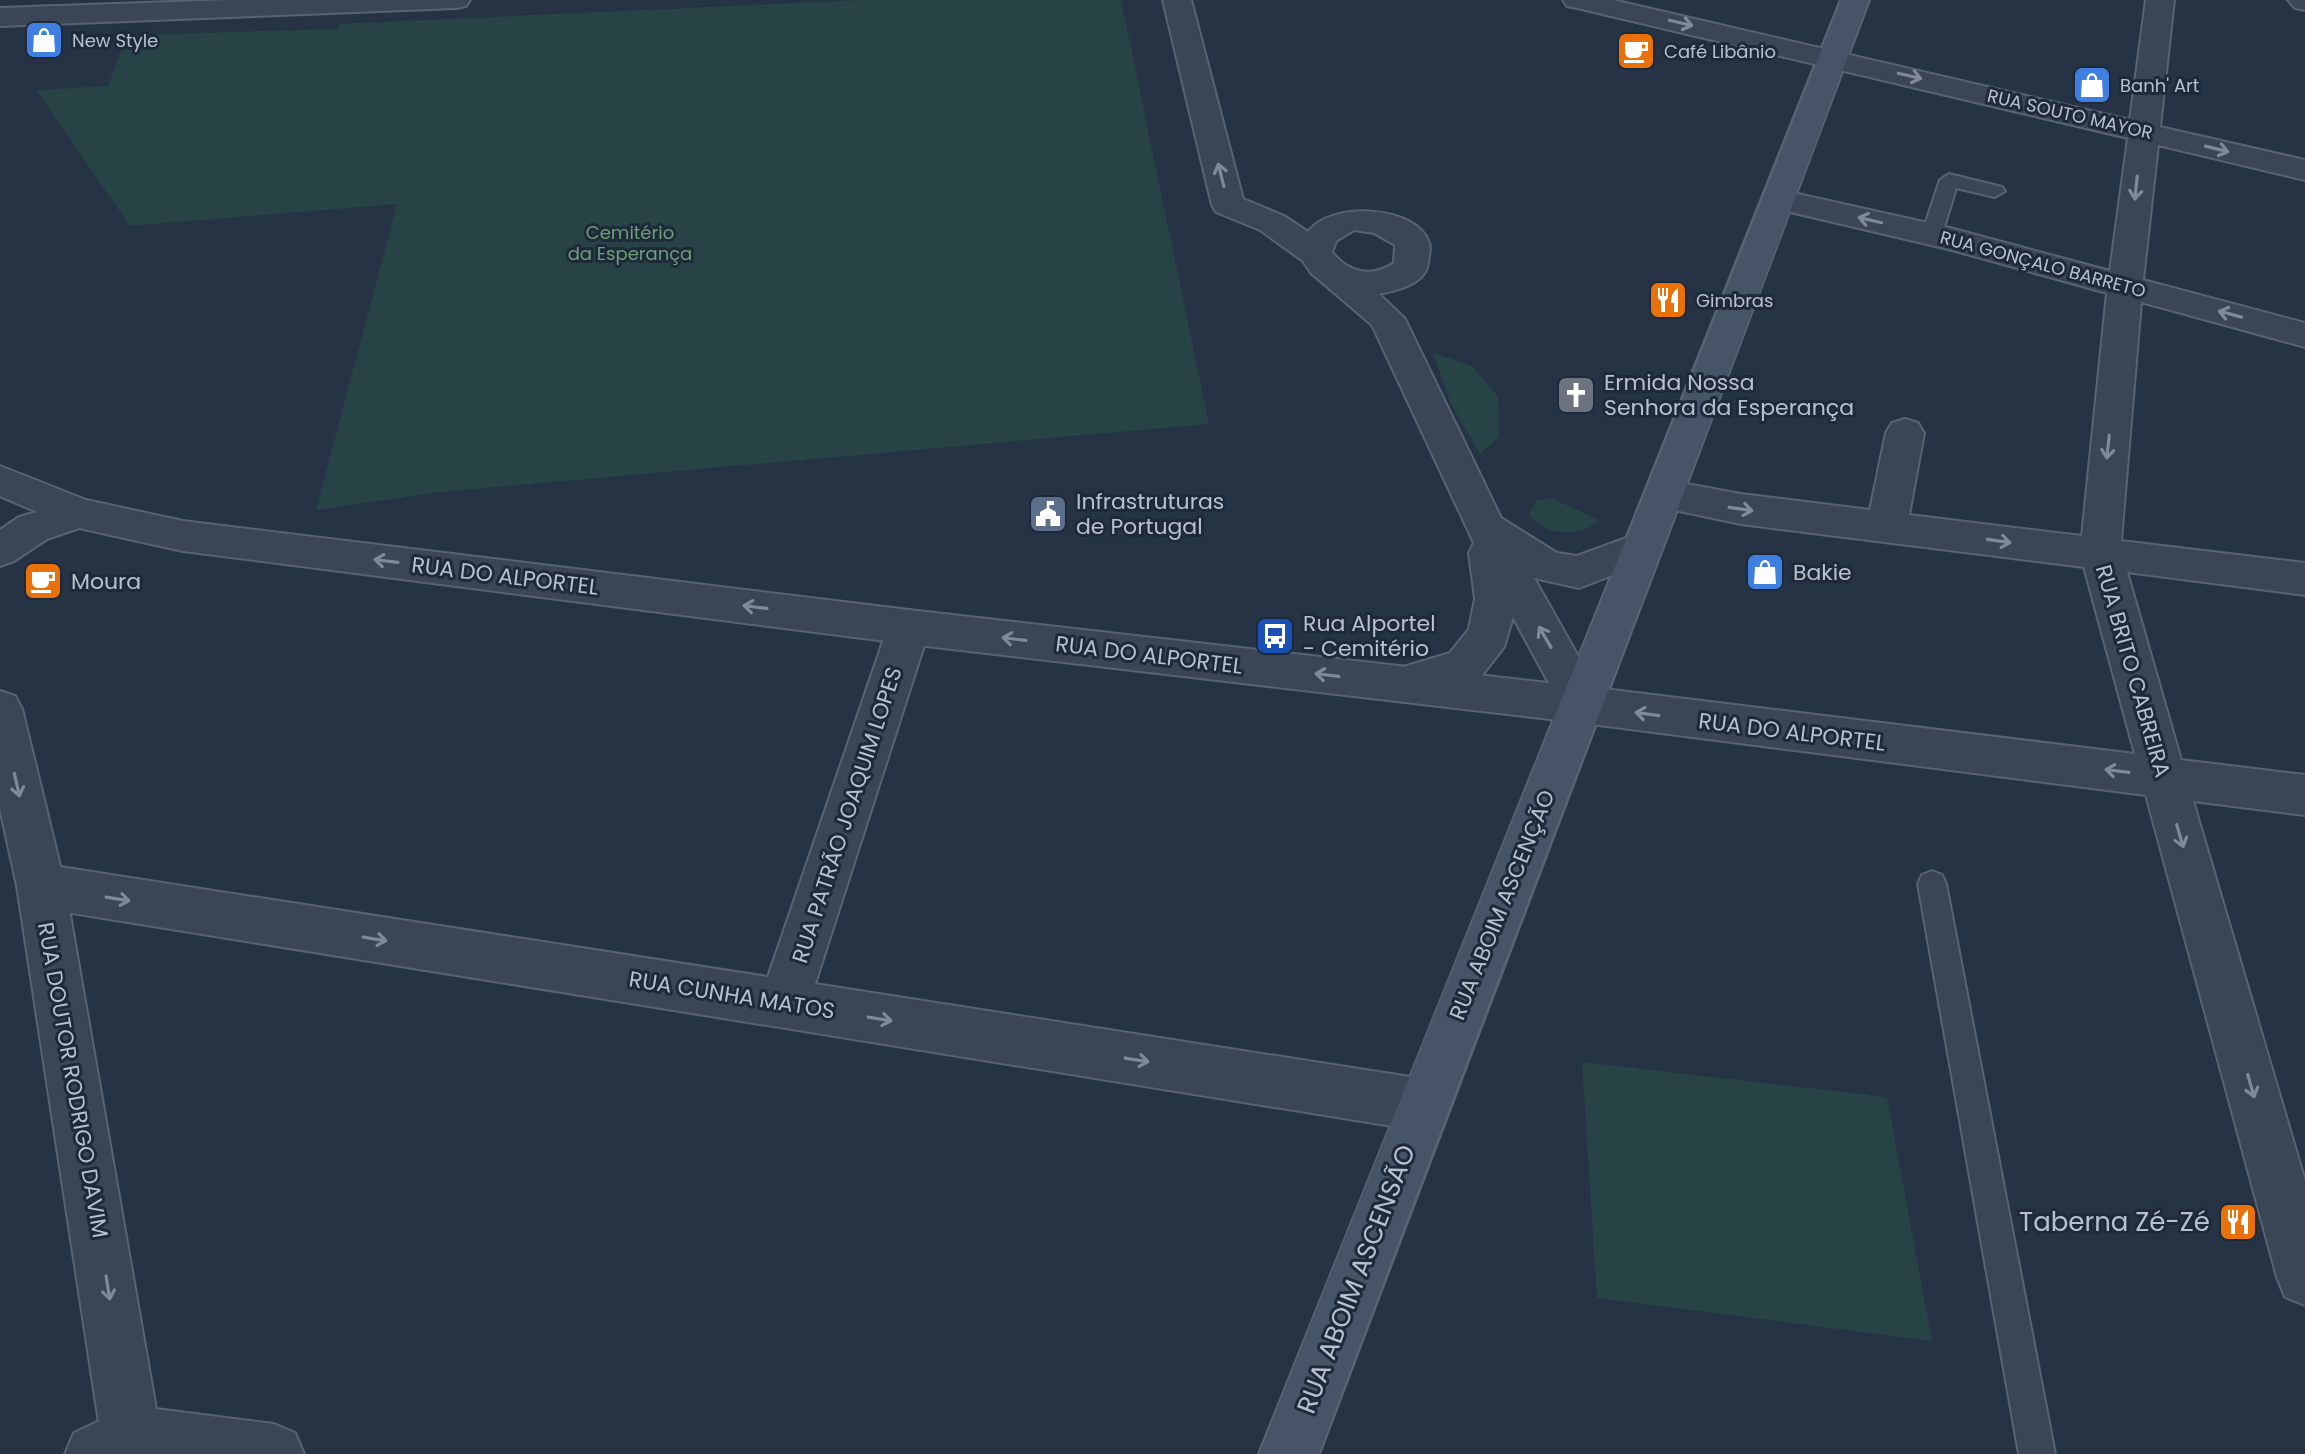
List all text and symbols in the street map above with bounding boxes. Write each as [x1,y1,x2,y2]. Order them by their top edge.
one-way arrow [1667,16,1693,31]
shop icon: New Style [23,19,65,61]
place label: New Style [72,28,158,53]
cafe icon: Café Libânio [1615,30,1657,72]
place label: Café Libânio [1664,39,1776,64]
shop icon: Banh' Art [2071,64,2113,106]
one-way arrow [1896,69,1922,84]
place label: Banh' Art [2120,73,2199,98]
street label: RUA SOUTO MAYOR [1985,83,2155,145]
one-way arrow [2204,142,2230,157]
one-way arrow [1213,163,1228,189]
one-way arrow [2129,175,2144,201]
one-way arrow [1857,212,1883,227]
park label: Cemitério da Esperança [568,220,692,266]
street label: RUA GONÇALO BARRETO [1937,225,2149,303]
restaurant icon: Gimbras [1647,279,1689,321]
place label: Gimbras [1696,288,1773,313]
one-way arrow [2217,306,2243,321]
place label: Ermida Nossa Senhora da Esperança [1604,367,1854,423]
church icon: Ermida Nossa Senhora da Esperança [1555,374,1597,416]
one-way arrow [2101,433,2116,460]
place label: Infrastruturas de Portugal [1076,486,1224,542]
public building icon: Infrastruturas de Portugal [1027,493,1069,535]
one-way arrow [1728,502,1754,517]
one-way arrow [1986,534,2012,549]
street label: RUA DO ALPORTEL [410,549,601,603]
shop icon: Bakie [1744,551,1786,593]
one-way arrow [373,554,400,569]
place label: Bakie [1793,557,1852,588]
cafe icon: Moura [22,560,64,602]
street label: RUA BRITO CABREIRA [2088,561,2178,781]
place label: Moura [71,566,141,597]
one-way arrow [743,600,769,615]
place label: Rua Alportel - Cemitério [1303,608,1436,664]
bus stop icon: Rua Alportel - Cemitério [1254,615,1296,657]
one-way arrow [1537,626,1553,649]
street label: RUA DO ALPORTEL [1054,628,1245,682]
one-way arrow [1001,631,1027,646]
street label: RUA PATRÃO JOAQUIM LOPES [784,663,910,967]
one-way arrow [1314,668,1341,683]
street label: RUA DO ALPORTEL [1697,705,1888,759]
one-way arrow [1635,706,1660,721]
one-way arrow [2104,763,2130,778]
one-way arrow [11,771,26,797]
street label: RUA ABOIM ASCENÇÃO [1442,785,1562,1025]
one-way arrow [2173,822,2188,848]
one-way arrow [105,892,130,907]
street label: RUA DOUTOR RODRIGO DAVIM [30,920,116,1240]
one-way arrow [362,932,387,947]
street label: RUA CUNHA MATOS [627,963,837,1027]
one-way arrow [867,1012,893,1027]
one-way arrow [1124,1054,1149,1069]
one-way arrow [2244,1072,2259,1098]
street label: RUA ABOIM ASCENSÃO [1288,1139,1424,1419]
restaurant icon: Taberna Zé-Zé [2217,1201,2259,1243]
place label: Taberna Zé-Zé [2019,1204,2210,1240]
one-way arrow [102,1275,117,1301]

